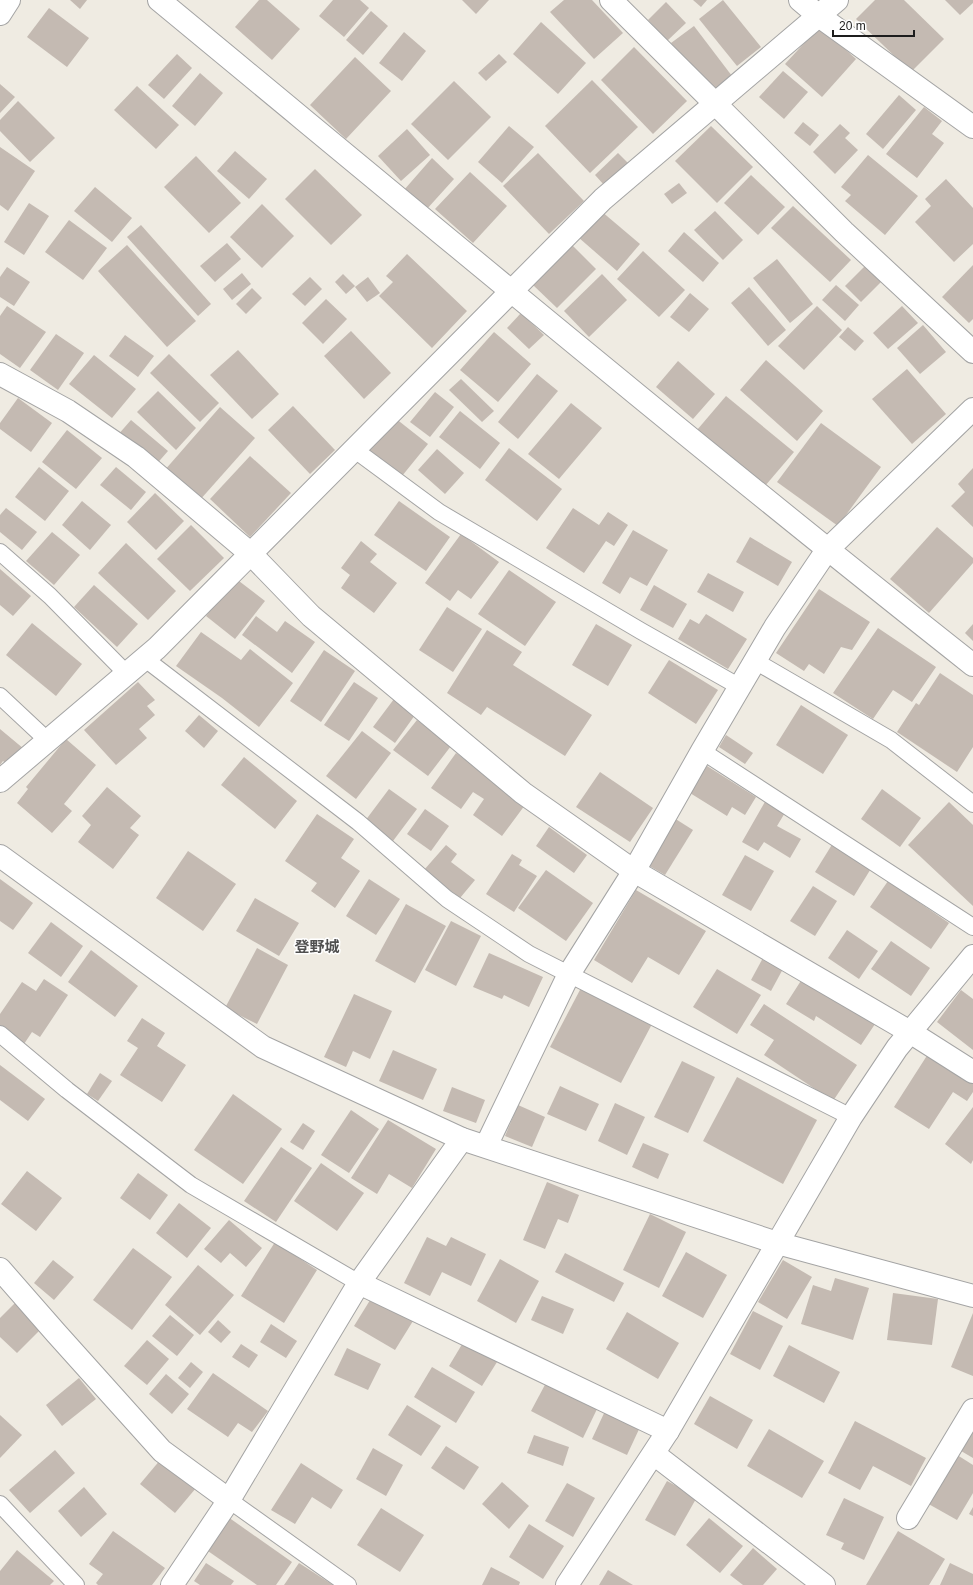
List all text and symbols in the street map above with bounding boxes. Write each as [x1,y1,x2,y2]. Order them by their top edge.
scale bar [833,12,914,38]
text: 20 m [839,19,866,33]
district label: 登野城 [294,938,340,955]

